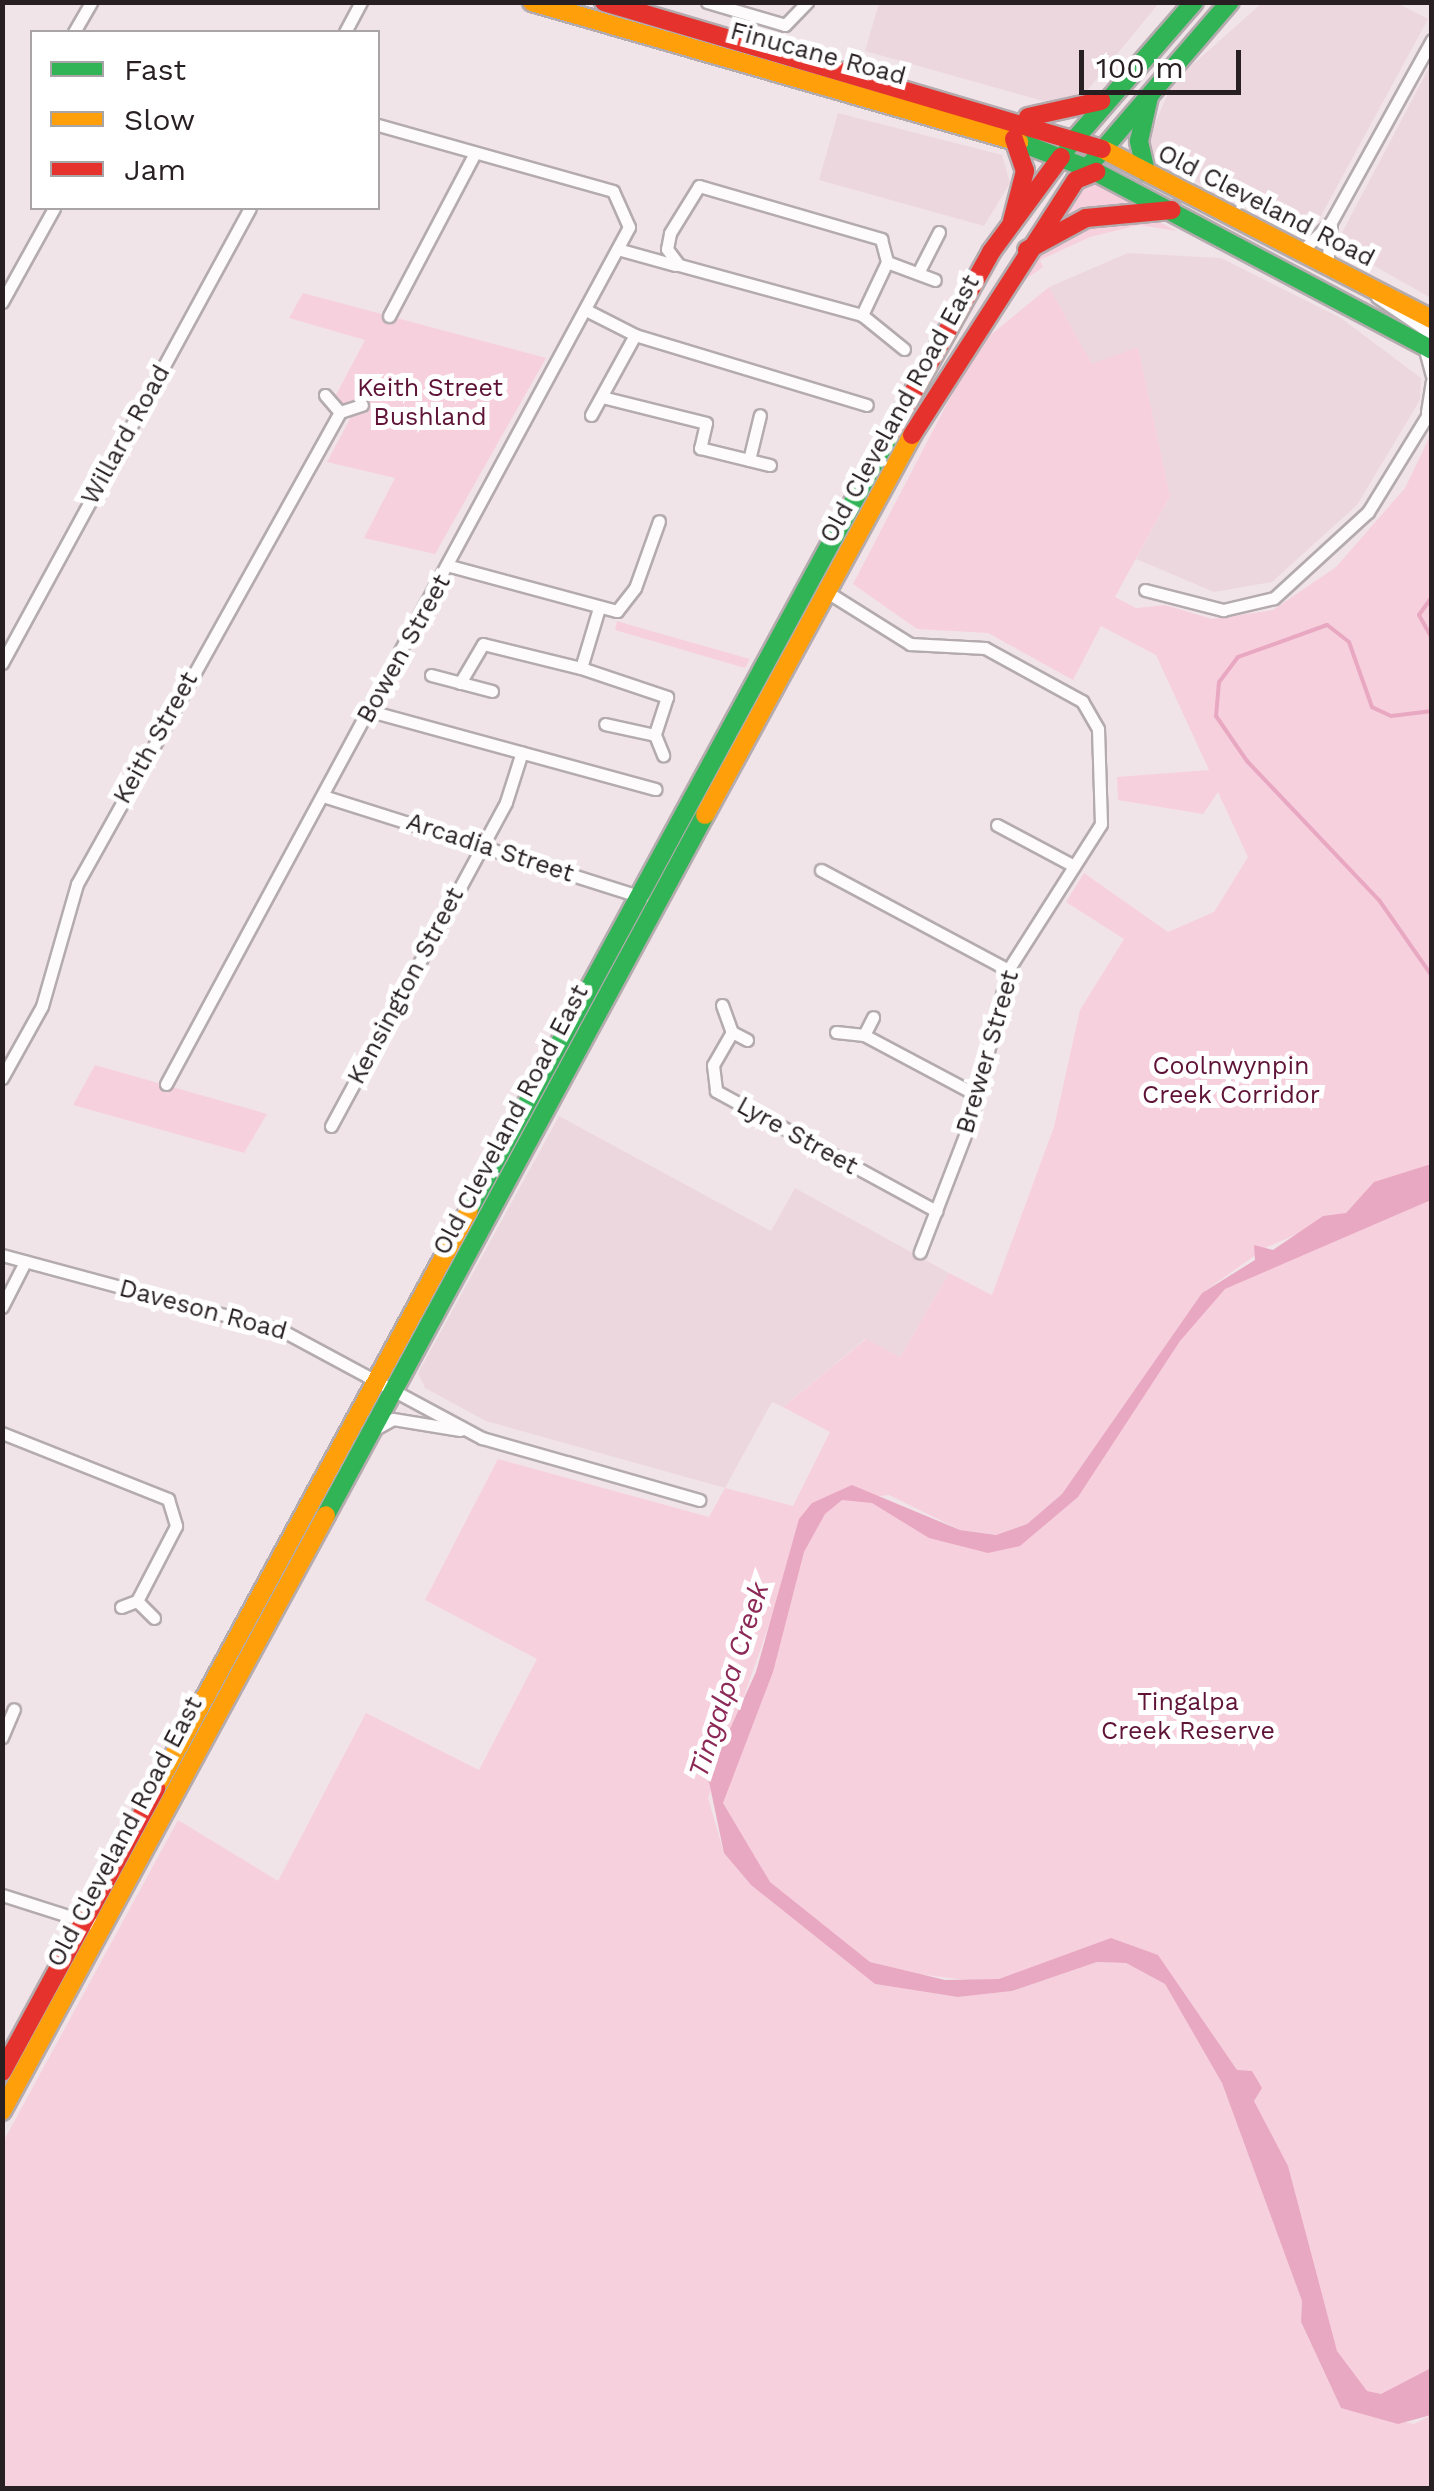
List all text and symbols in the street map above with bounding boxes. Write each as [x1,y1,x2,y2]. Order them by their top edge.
street label: Finucane Road [727,16,909,92]
legend [30,30,380,210]
scale bar [1084,30,1246,92]
text: 100 m [1096,50,1184,85]
text: Fast [124,52,186,87]
text: Slow [124,102,195,137]
street label: Old Cleveland Road [1153,138,1379,274]
text: Jam [124,152,186,187]
street label: Old Cleveland Road East [814,270,986,548]
street label: Willard Road [75,360,177,510]
park label: Keith Street Bushland [357,374,503,433]
street label: Bowen Street [351,570,457,728]
street label: Keith Street [107,667,205,809]
street label: Arcadia Street [402,807,578,889]
street label: Kensington Street [341,882,471,1090]
street label: Brewer Street [950,967,1026,1137]
street label: Old Cleveland Road East [427,980,595,1260]
park label: Coolnwynpin Creek Corridor [1142,1052,1320,1111]
street label: Lyre Street [731,1090,863,1182]
street label: Daveson Road [116,1273,290,1347]
water label: Tingalpa Creek [682,1578,776,1782]
park label: Tingalpa Creek Reserve [1101,1688,1275,1747]
street label: Old Cleveland Road East [41,1692,209,1972]

